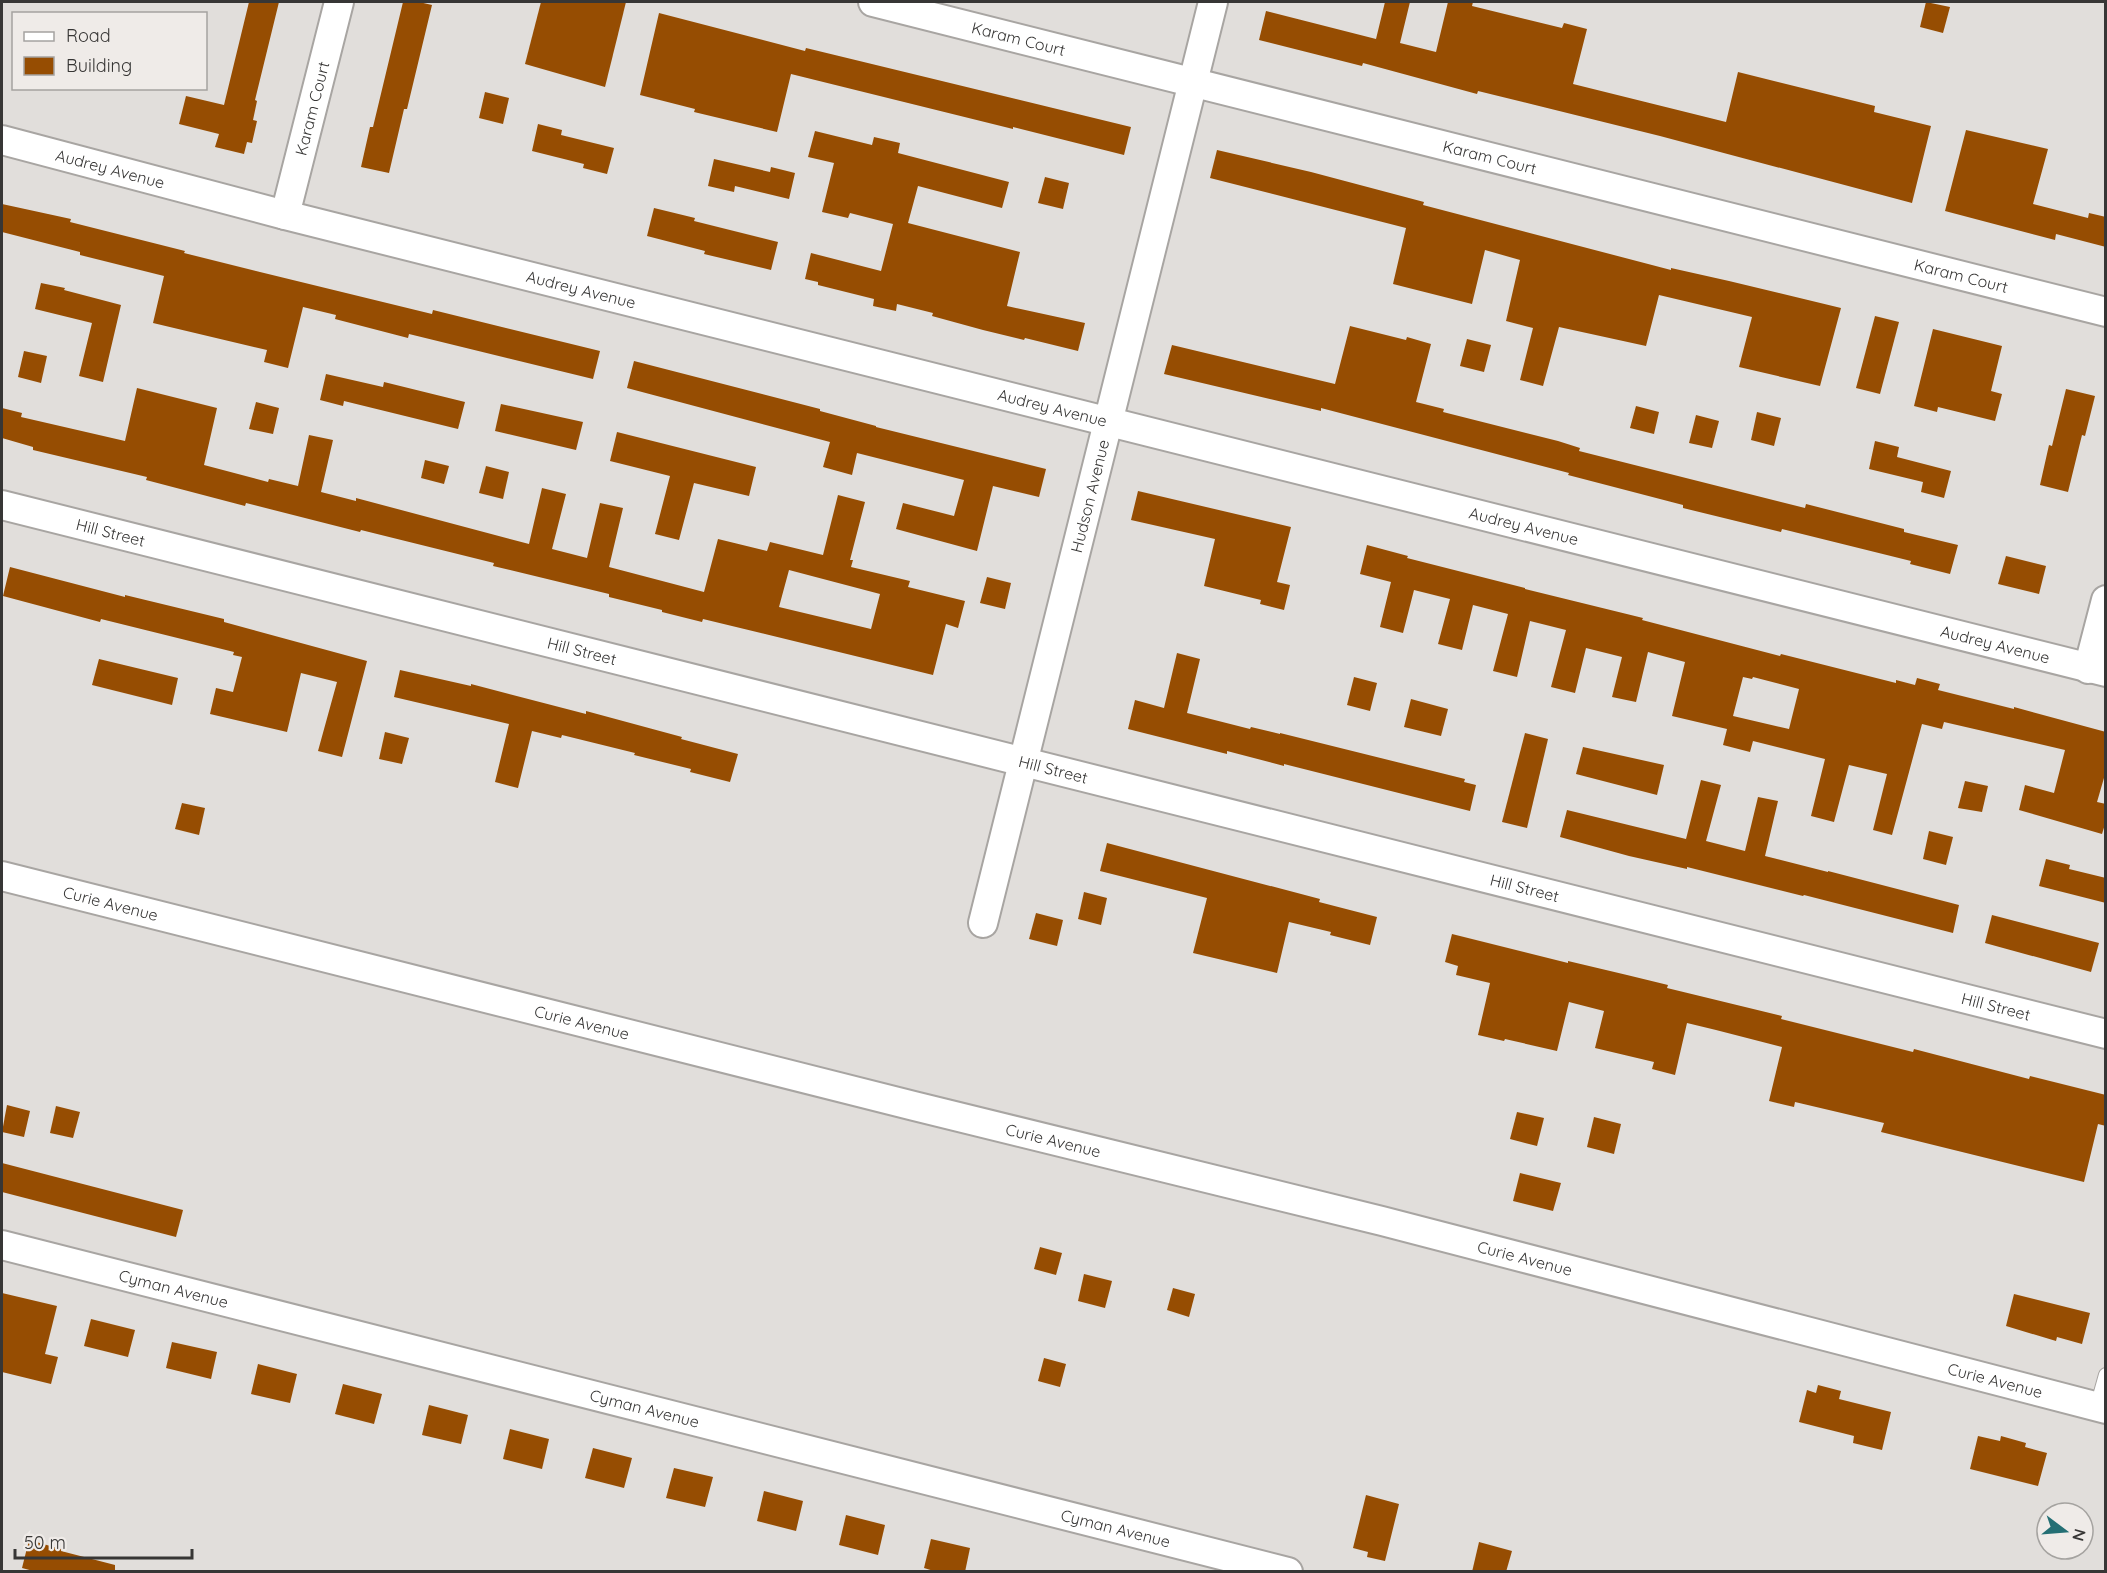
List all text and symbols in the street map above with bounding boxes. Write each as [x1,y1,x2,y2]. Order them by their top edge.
legend [12,12,207,90]
street label: Karam Court [969,17,1067,60]
text: Road [66,24,111,47]
text: Building [66,54,132,77]
street label: Karam Court [291,59,334,157]
street label: Karam Court [1441,136,1539,178]
street label: Audrey Avenue [54,145,167,193]
street label: Karam Court [1912,254,2010,297]
street label: Audrey Avenue [524,266,638,313]
street label: Audrey Avenue [996,384,1109,431]
street label: Hudson Avenue [1066,437,1113,555]
street label: Audrey Avenue [1467,503,1581,549]
street label: Hill Street [74,514,147,551]
street label: Audrey Avenue [1938,621,2052,668]
street label: Hill Street [545,633,619,669]
street label: Hill Street [1017,751,1090,788]
street label: Hill Street [1488,870,1561,906]
street label: Curie Avenue [61,882,160,925]
street label: Hill Street [1959,988,2033,1025]
street label: Curie Avenue [532,1001,631,1044]
street label: Curie Avenue [1004,1119,1103,1162]
street label: Curie Avenue [1475,1236,1574,1280]
street label: Cyman Avenue [117,1265,230,1312]
street label: Curie Avenue [1946,1358,2045,1402]
street label: Cyman Avenue [588,1385,701,1432]
north arrow [2035,1501,2095,1561]
street label: Cyman Avenue [1059,1505,1172,1552]
scale bar [15,1522,192,1560]
text: N [2068,1527,2091,1544]
text: 50 m [24,1531,66,1554]

